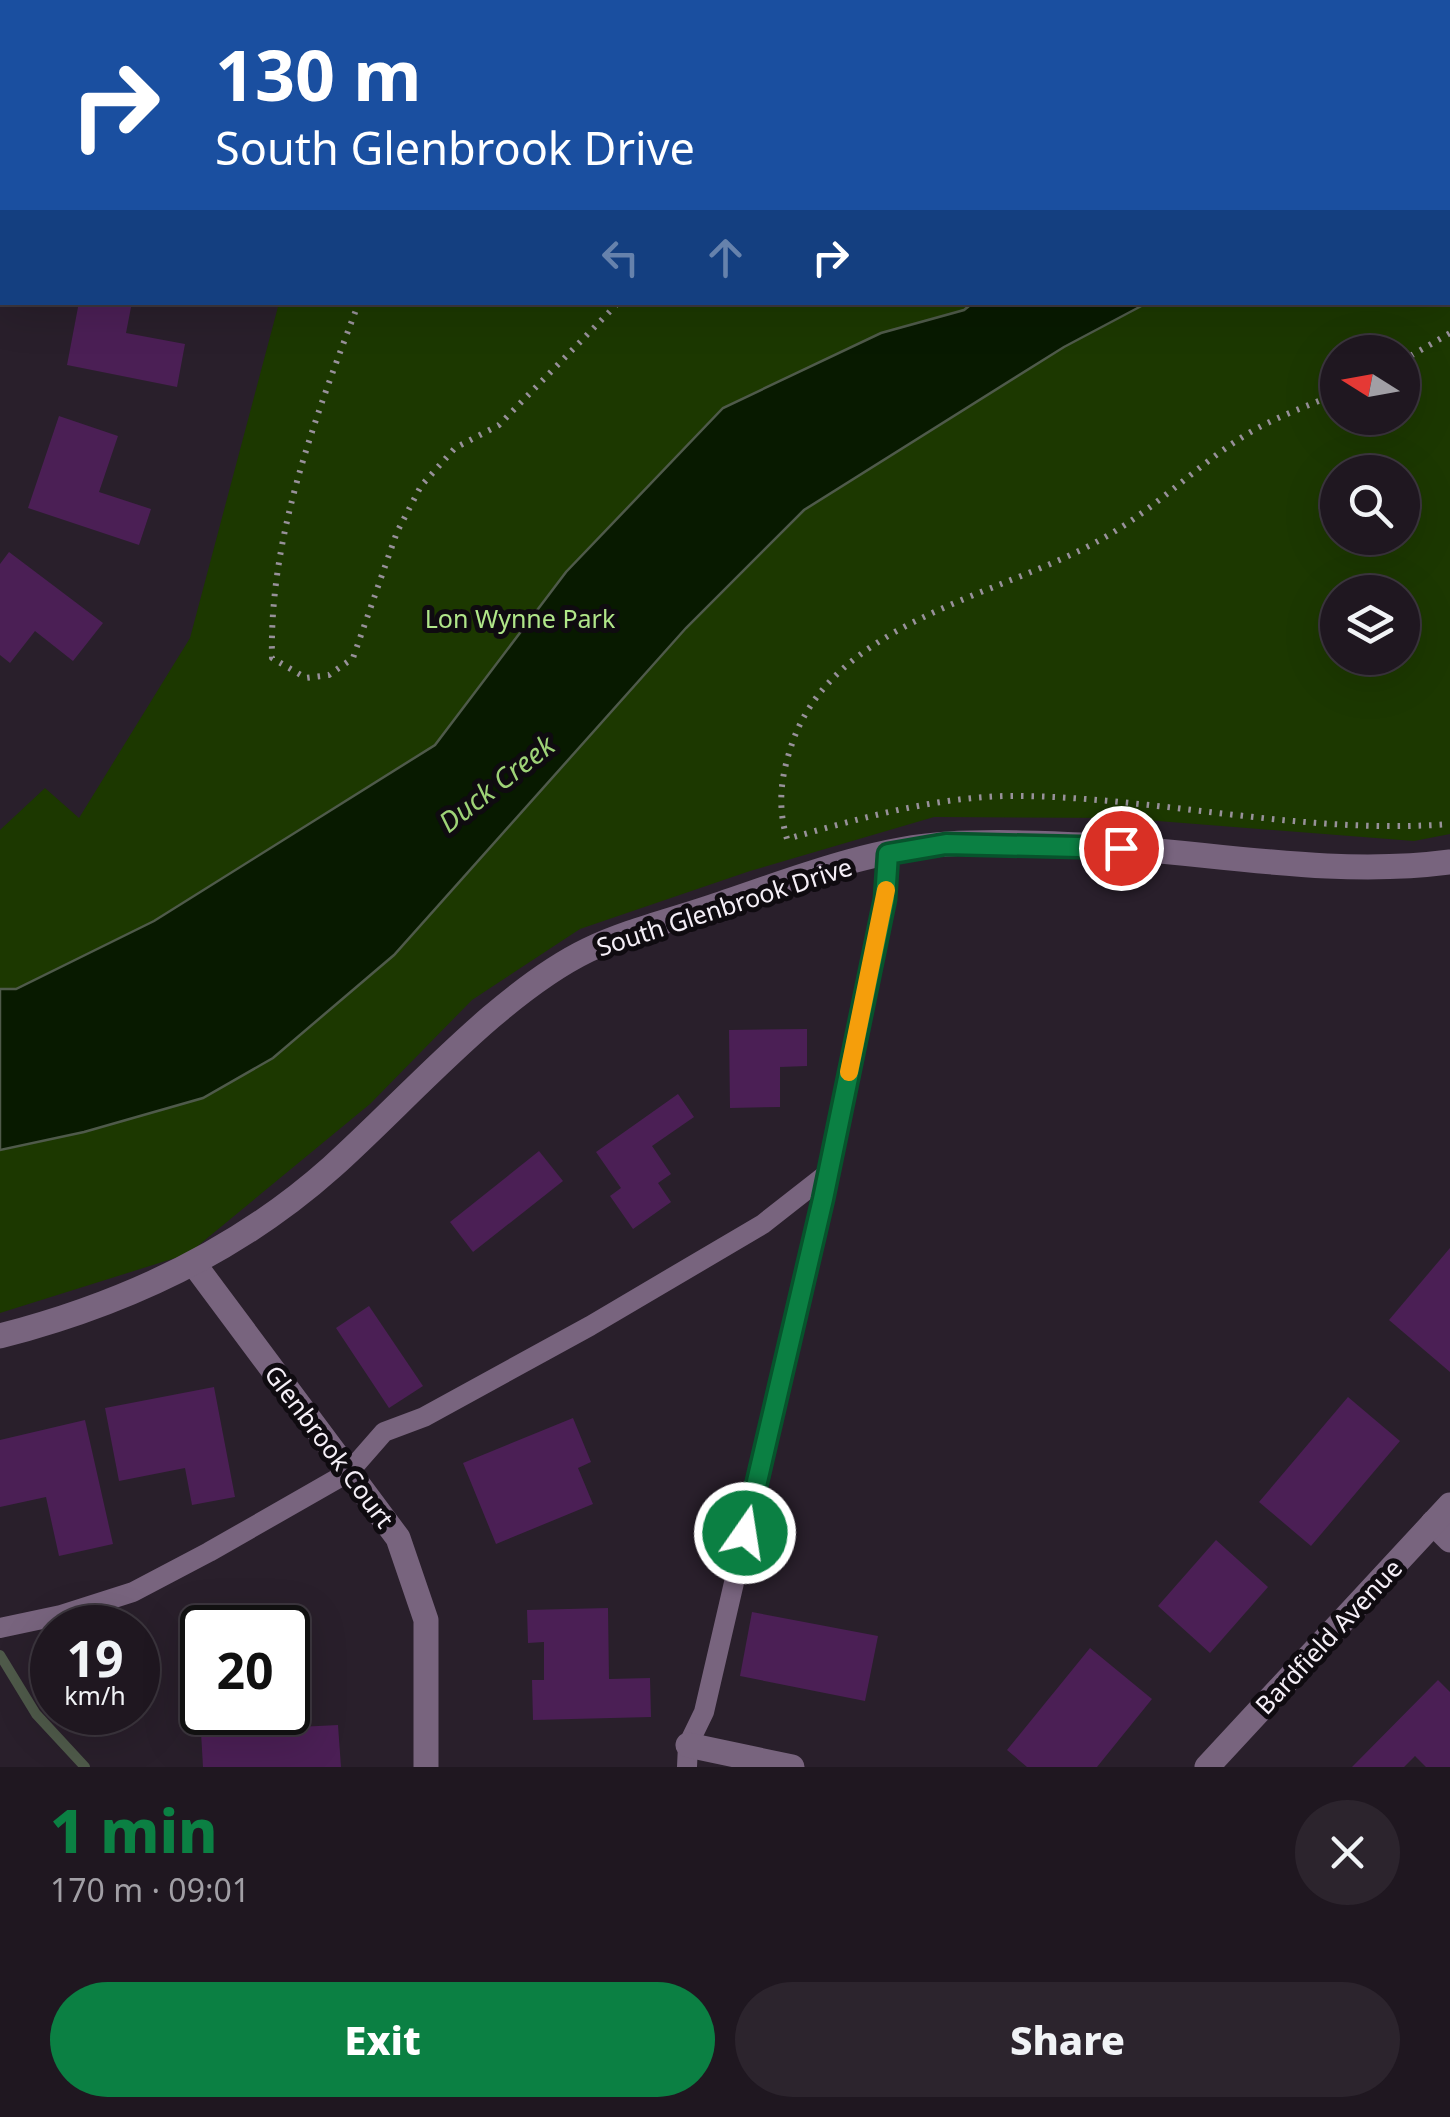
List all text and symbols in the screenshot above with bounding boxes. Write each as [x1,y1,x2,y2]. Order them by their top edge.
text: 130 m [215,26,422,122]
icon: right [50,40,180,170]
text: South Glenbrook Drive [215,117,695,178]
icon: left [593,230,648,285]
icon: ahead [698,230,753,285]
icon: right [803,230,858,285]
north arrow [1320,335,1420,435]
map controls [1320,335,1420,675]
button: search [1320,455,1420,555]
button: layers [1320,575,1420,675]
park label: Lon Wynne Park [425,601,616,635]
water label: Duck Creek [430,725,563,840]
pin [1079,806,1164,891]
icon: arrive [1094,821,1149,876]
street label: South Glenbrook Drive [592,849,856,963]
street label: Glenbrook Court [258,1358,402,1534]
position arrow [693,1481,797,1585]
street label: Bardfield Avenue [1247,1551,1409,1721]
speed limit sign: 20 [180,1605,310,1735]
text: 19 [66,1624,124,1692]
text: km/h [64,1678,126,1712]
text: 1 min [50,1789,218,1871]
button: close [1295,1800,1400,1905]
text: 170 m · 09:01 [50,1868,250,1911]
button: Exit [50,1982,715,2097]
button: Share [735,1982,1400,2097]

